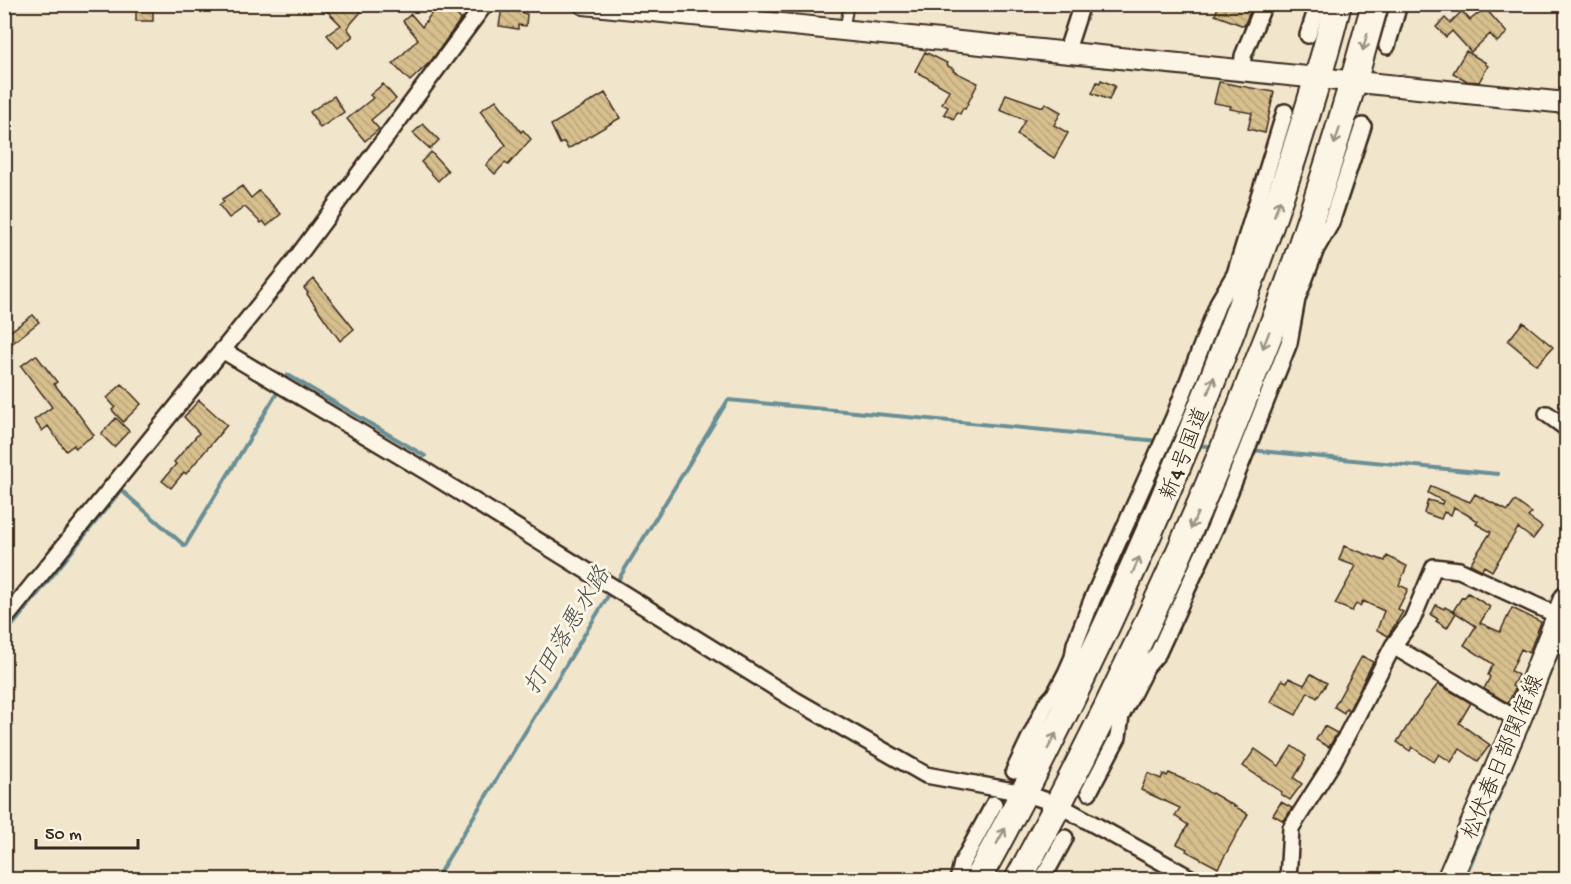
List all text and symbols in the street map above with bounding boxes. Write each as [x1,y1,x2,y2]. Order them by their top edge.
one-way arrow [1359,32,1370,51]
one-way arrow [1330,126,1341,145]
one-way arrow [1272,199,1283,218]
one-way arrow [1260,330,1271,349]
one-way arrow [1206,377,1217,395]
street label: 新4号国道 [1155,404,1217,505]
one-way arrow [1188,511,1199,530]
one-way arrow [1130,557,1142,575]
water label: 打田落悪水路 [519,560,620,701]
street label: 松伏春日部関宿線 [1456,671,1551,844]
one-way arrow [1046,733,1058,751]
scale bar [36,812,138,850]
text: 50 m [45,825,82,846]
one-way arrow [995,828,1007,845]

